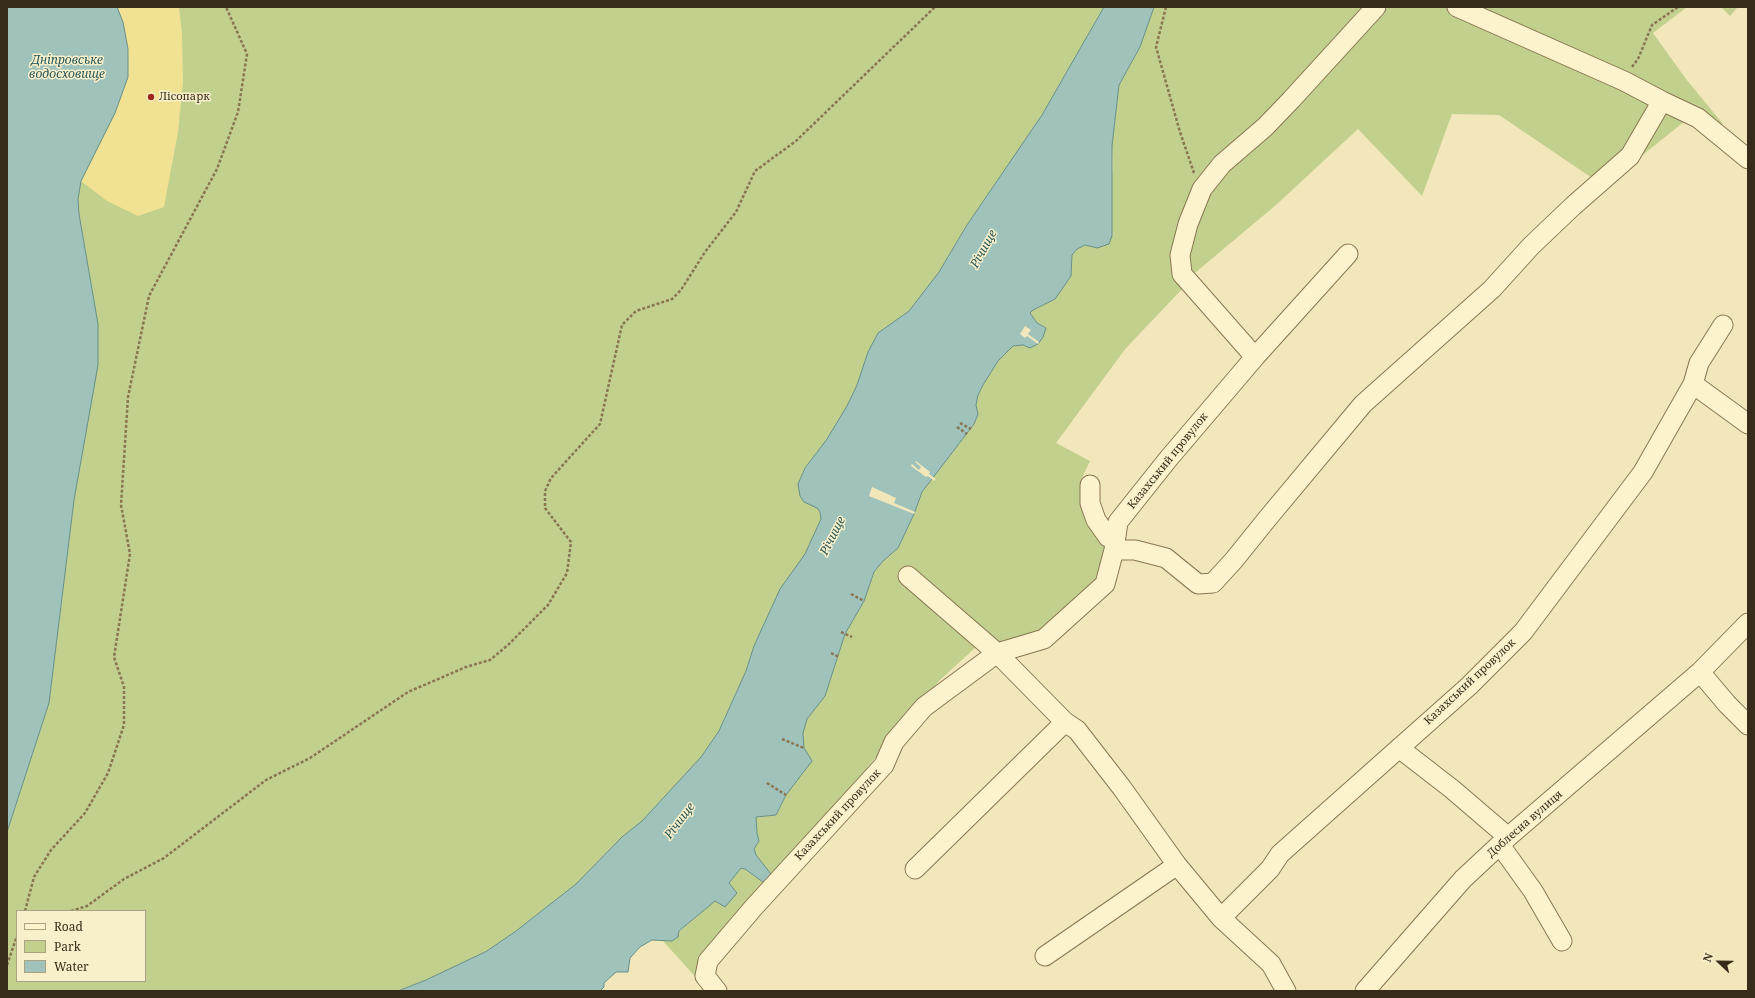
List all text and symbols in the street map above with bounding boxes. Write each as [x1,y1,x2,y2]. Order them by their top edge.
water label: Дніпровське водосховище [29,54,105,82]
place label: Лісопарк [159,90,210,104]
marker: Лісопарк [146,92,156,102]
water label: Річище [968,227,1000,271]
street label: Казахський провулок [1125,410,1211,512]
water label: Річище [817,514,849,558]
street label: Казахський провулок [1422,636,1518,728]
street label: Казахський провулок [792,767,884,863]
street label: Доблесна вулиця [1485,788,1565,860]
water label: Річище [662,800,698,842]
legend [16,910,146,982]
text: Road [54,918,83,935]
text: Park [54,938,81,955]
north arrow [1699,942,1739,982]
text: N [1699,950,1716,964]
text: Water [54,958,89,975]

